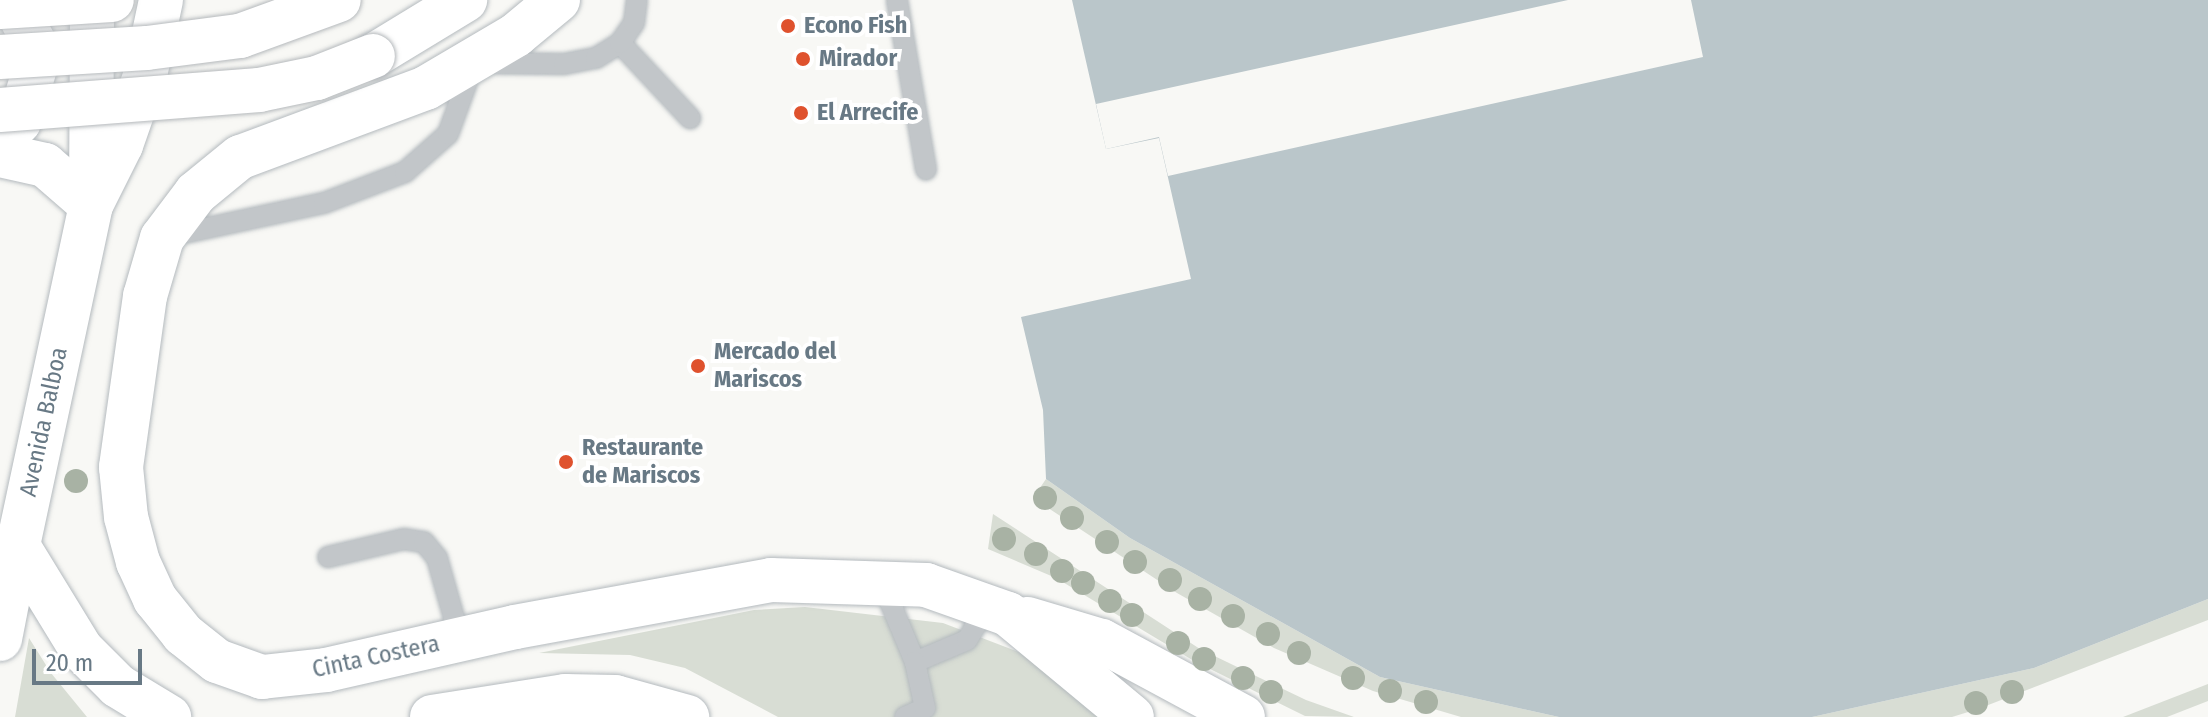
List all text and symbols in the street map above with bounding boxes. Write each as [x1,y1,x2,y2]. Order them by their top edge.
place label: Econo Fish [804,12,907,40]
marker: Econo Fish [779,17,797,35]
place label: Mirador [819,45,897,73]
marker: Mirador [794,50,812,68]
place label: El Arrecife [817,99,918,127]
marker: El Arrecife [792,104,810,122]
place label: Mercado del Mariscos [714,338,836,394]
street label: Avenida Balboa [14,345,74,499]
marker: Mercado del Mariscos [689,357,707,375]
place label: Restaurante de Mariscos [582,434,703,490]
marker: Restaurante de Mariscos [557,453,575,471]
street label: Cinta Costera [310,629,442,685]
scale bar [36,633,146,683]
text: 20 m [46,649,93,677]

